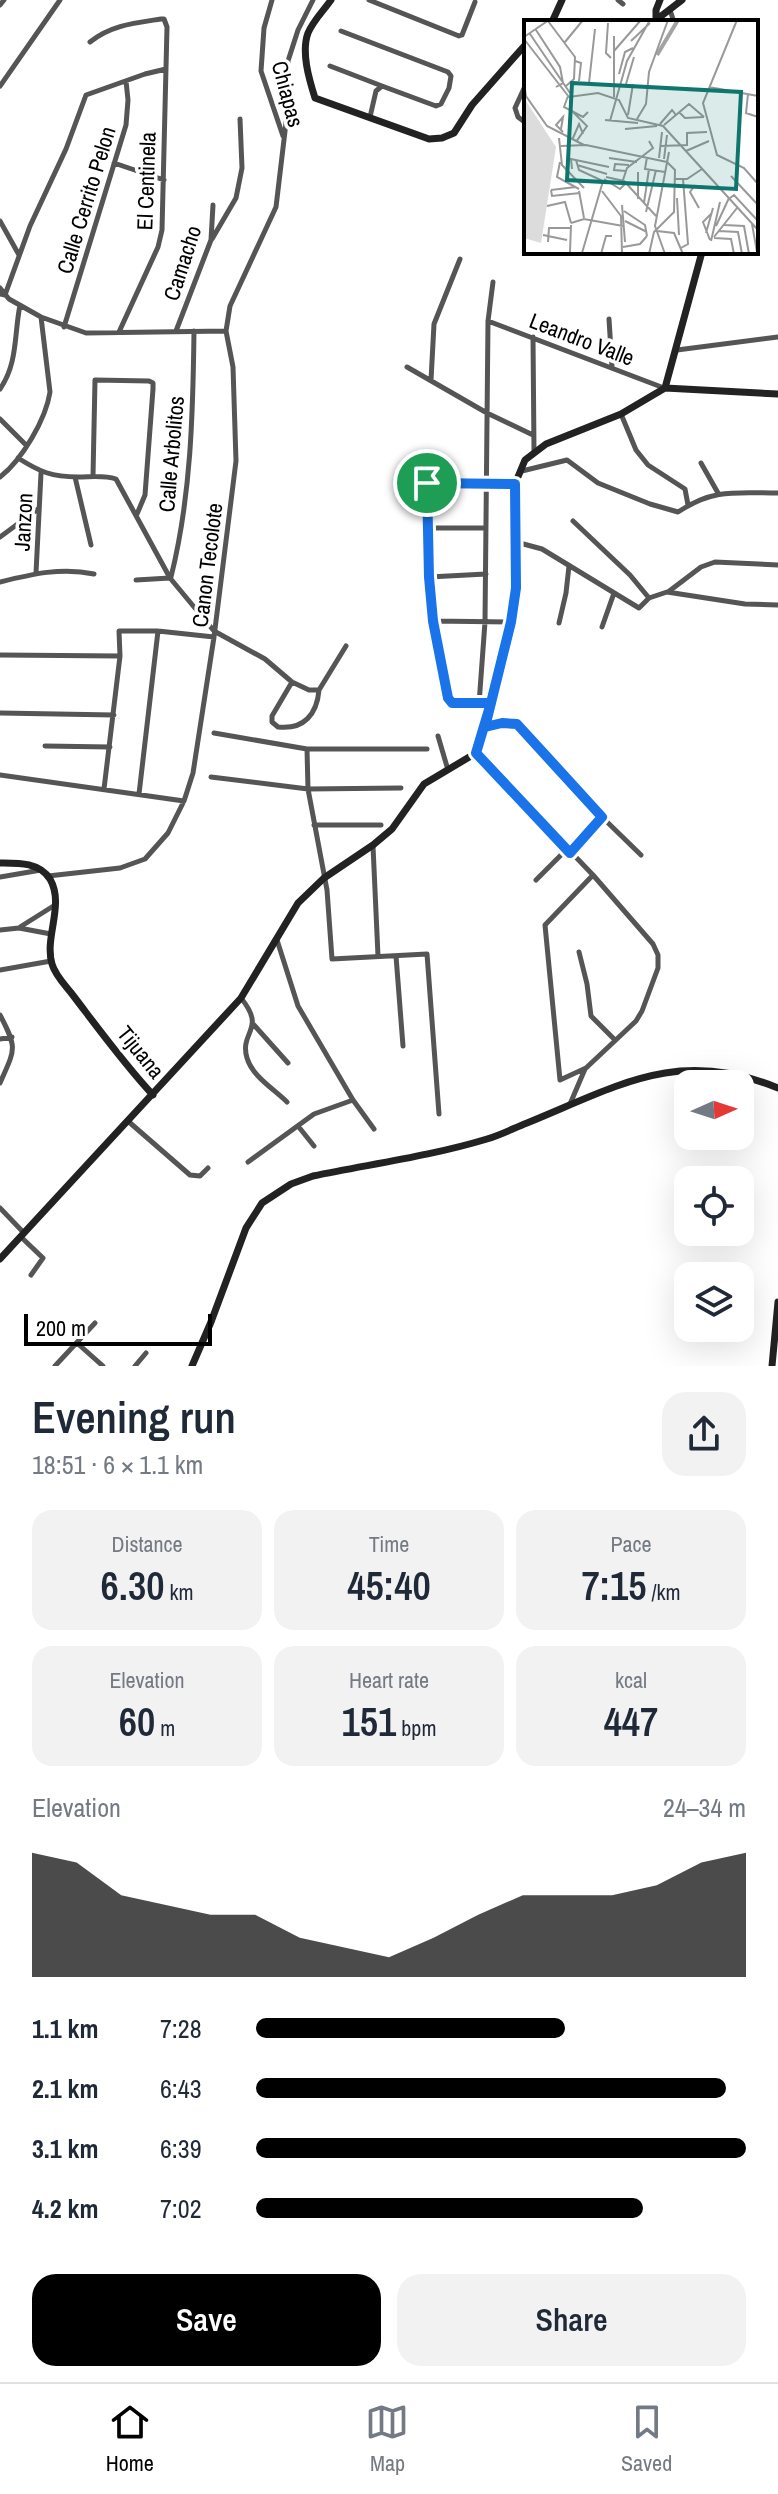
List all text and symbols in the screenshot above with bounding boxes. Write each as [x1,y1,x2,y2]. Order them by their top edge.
inset map [524,20,758,254]
street label: Chiapas [265,58,311,130]
street label: Calle Cerrito Pelon [49,123,123,277]
street label: El Centinela [129,131,163,231]
street label: Camacho [156,222,208,304]
street label: Leandro Valle [525,305,639,373]
street label: Calle Arbolitos [151,395,191,513]
pin [393,449,461,517]
icon: arrive [405,461,449,505]
street label: Janzon [6,492,40,552]
street label: Canon Tecolote [184,501,230,629]
street label: Tijuana [111,1019,171,1085]
north arrow [674,1070,754,1150]
map controls [674,1070,754,1342]
button: locate [674,1166,754,1246]
button: layers [674,1262,754,1342]
scale bar [24,1310,212,1346]
text: 200 m [36,1313,86,1343]
text: Evening run [32,1387,236,1447]
button: share [662,1392,746,1476]
text: 18:51 · 6 × 1.1 km [32,1447,203,1482]
text: Distance [111,1529,183,1559]
text: Time [369,1529,409,1559]
text: Pace [610,1529,652,1559]
text: 6.30 [101,1559,164,1612]
text: 45:40 [347,1559,431,1612]
text: 7:15 [581,1559,646,1612]
text: km [164,1577,193,1607]
text: /km [646,1577,681,1607]
text: Elevation [109,1665,185,1695]
text: Heart rate [349,1665,429,1695]
text: kcal [615,1665,647,1695]
text: 60 [119,1695,155,1748]
text: 151 [342,1695,396,1748]
text: 447 [604,1695,658,1748]
text: m [155,1713,175,1743]
text: bpm [396,1713,436,1743]
text: Elevation [32,1790,121,1825]
text: 24–34 m [663,1790,746,1825]
text: 1.1 km [32,2011,98,2046]
text: 7:28 [160,2011,202,2046]
text: 2.1 km [32,2071,98,2106]
text: 6:43 [160,2071,202,2106]
text: 3.1 km [32,2131,98,2166]
text: 6:39 [160,2131,202,2166]
text: 4.2 km [32,2191,98,2226]
text: 7:02 [160,2191,202,2226]
button: Save [32,2274,381,2366]
button: Share [397,2274,746,2366]
tab: Home [106,2400,154,2478]
tab: Map [365,2400,409,2478]
tab: Saved [621,2400,672,2478]

